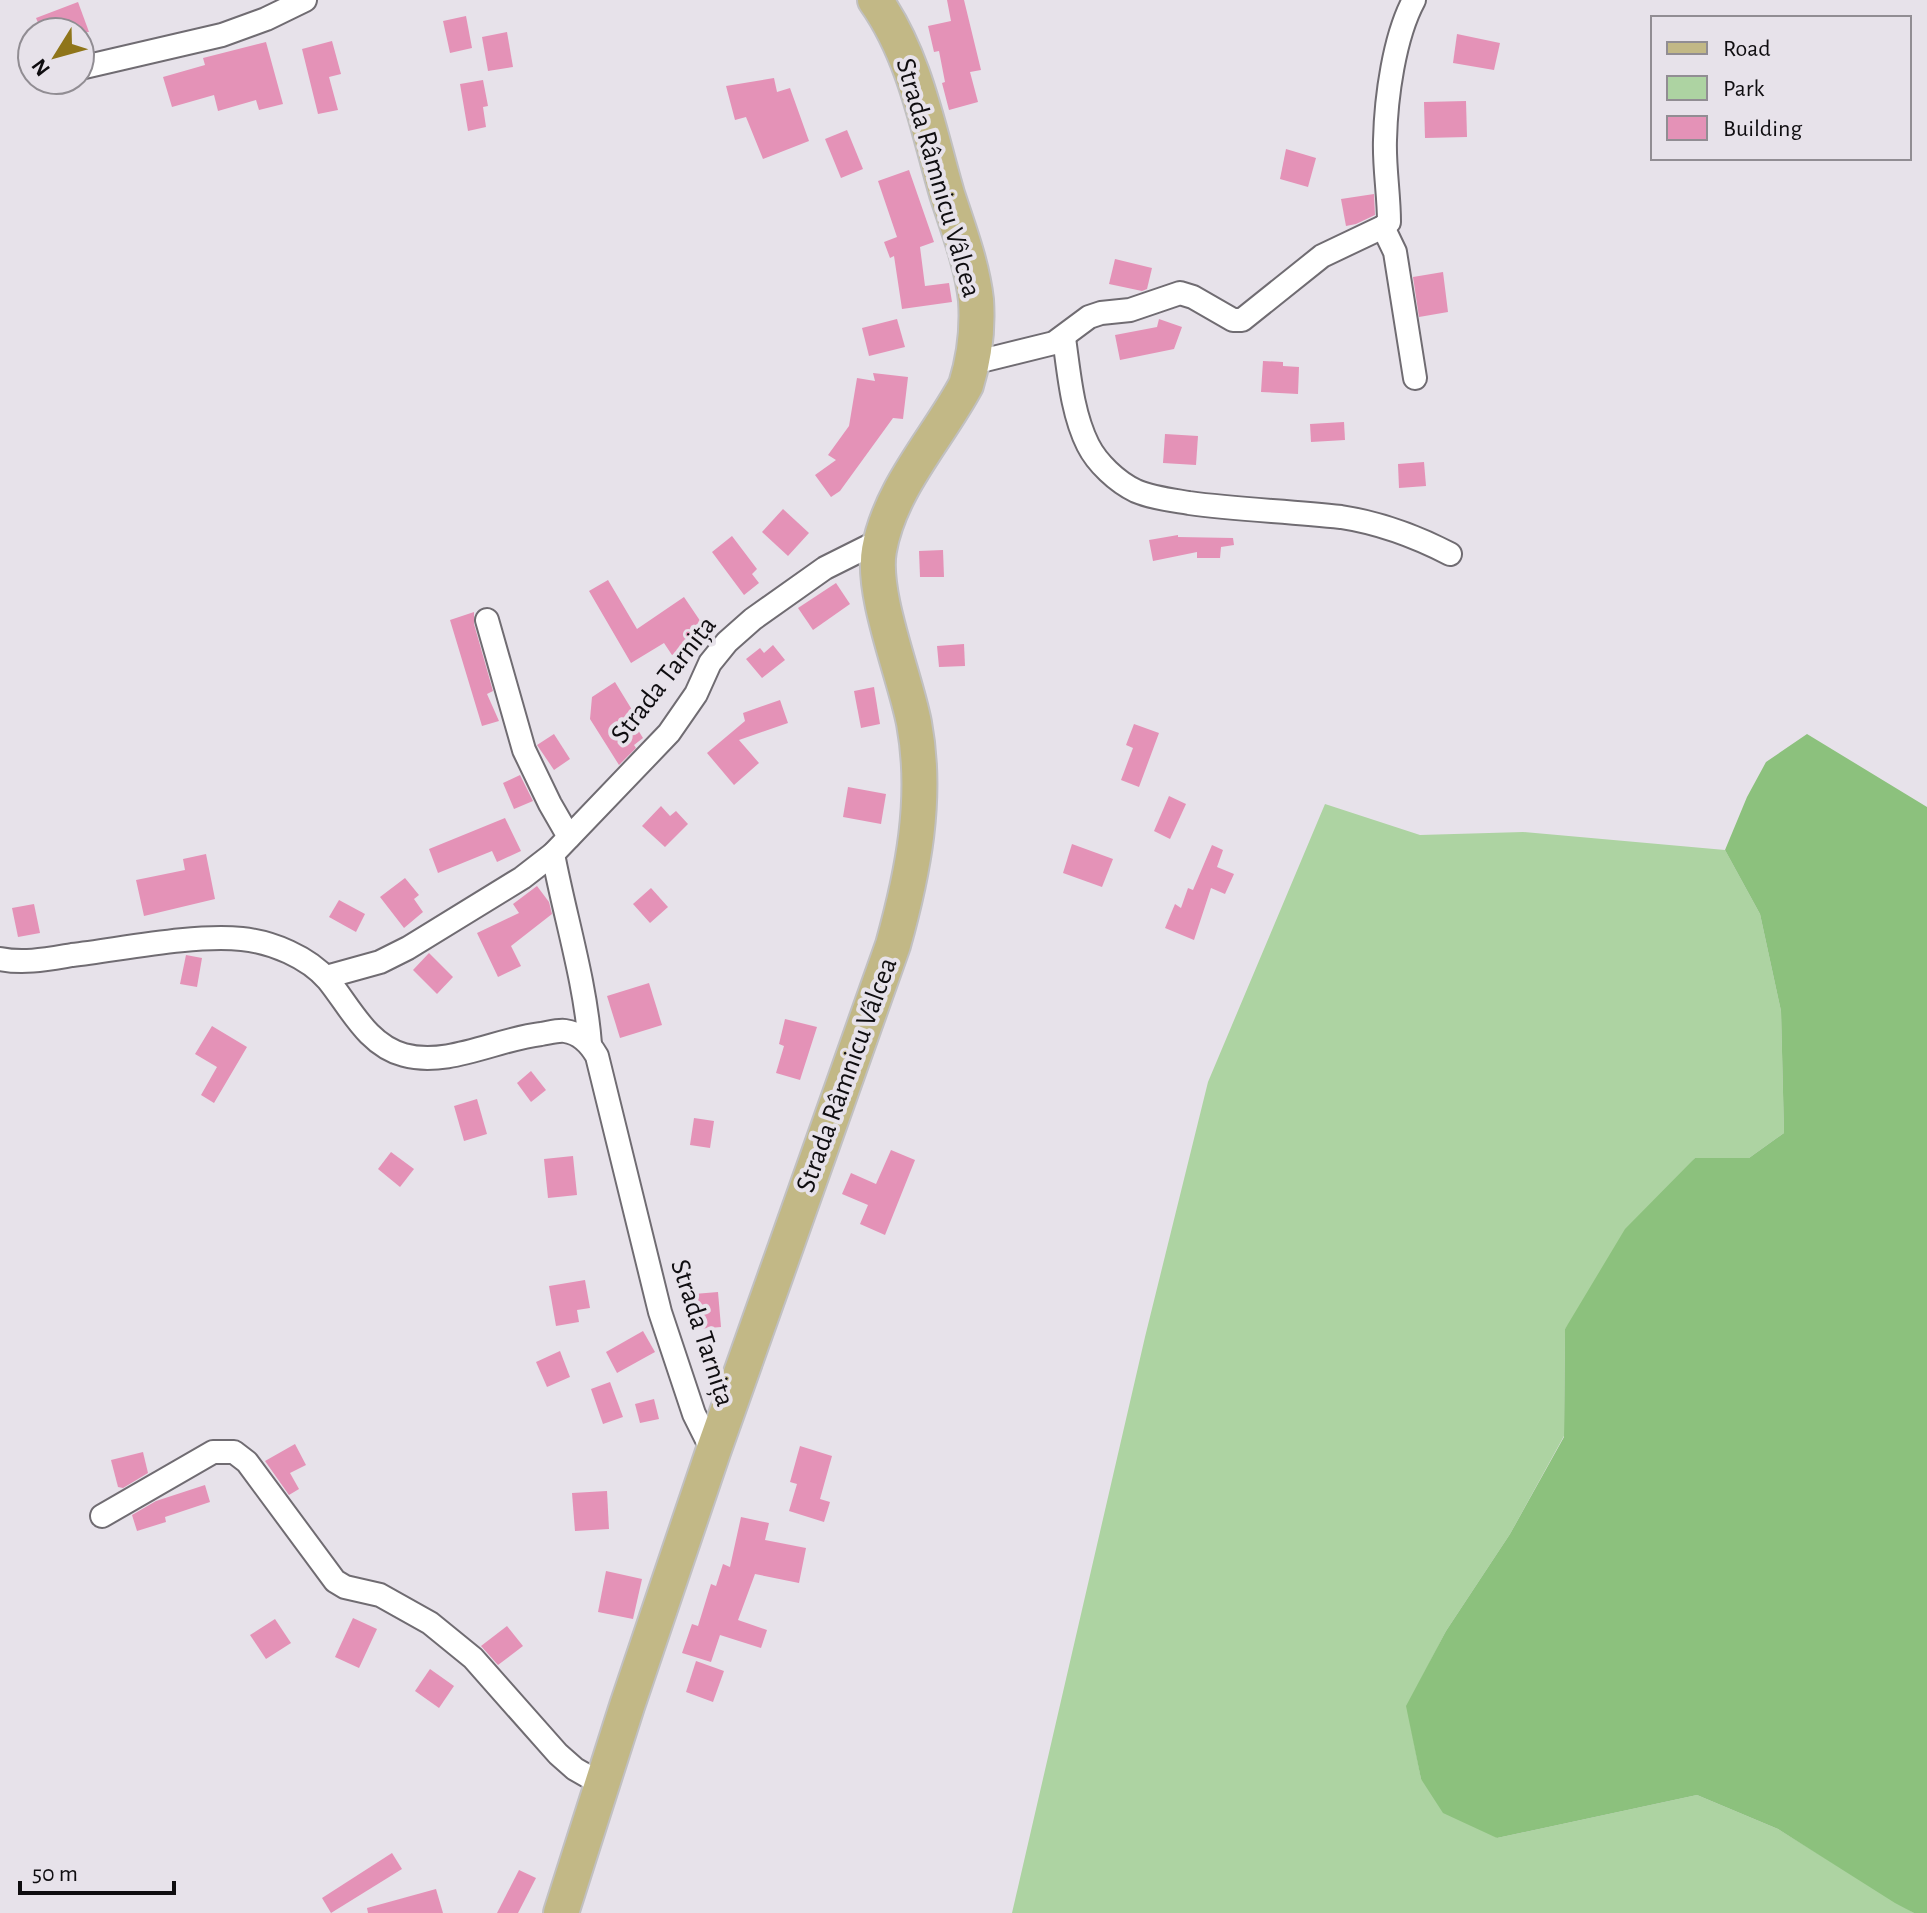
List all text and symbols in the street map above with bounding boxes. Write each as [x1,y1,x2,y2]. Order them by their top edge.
north arrow [16,16,96,96]
legend [1651,16,1911,160]
text: Road [1723,37,1771,61]
text: N [27,55,54,80]
street label: Strada Râmnicu Vâlcea [890,55,986,301]
text: Park [1723,77,1764,101]
text: Building [1723,117,1802,141]
street label: Strada Tarnița [606,611,723,749]
street label: Strada Râmnicu Vâlcea [792,954,902,1196]
street label: Strada Tarnița [664,1256,739,1410]
scale bar [20,1845,174,1895]
text: 50 m [32,1862,78,1886]

